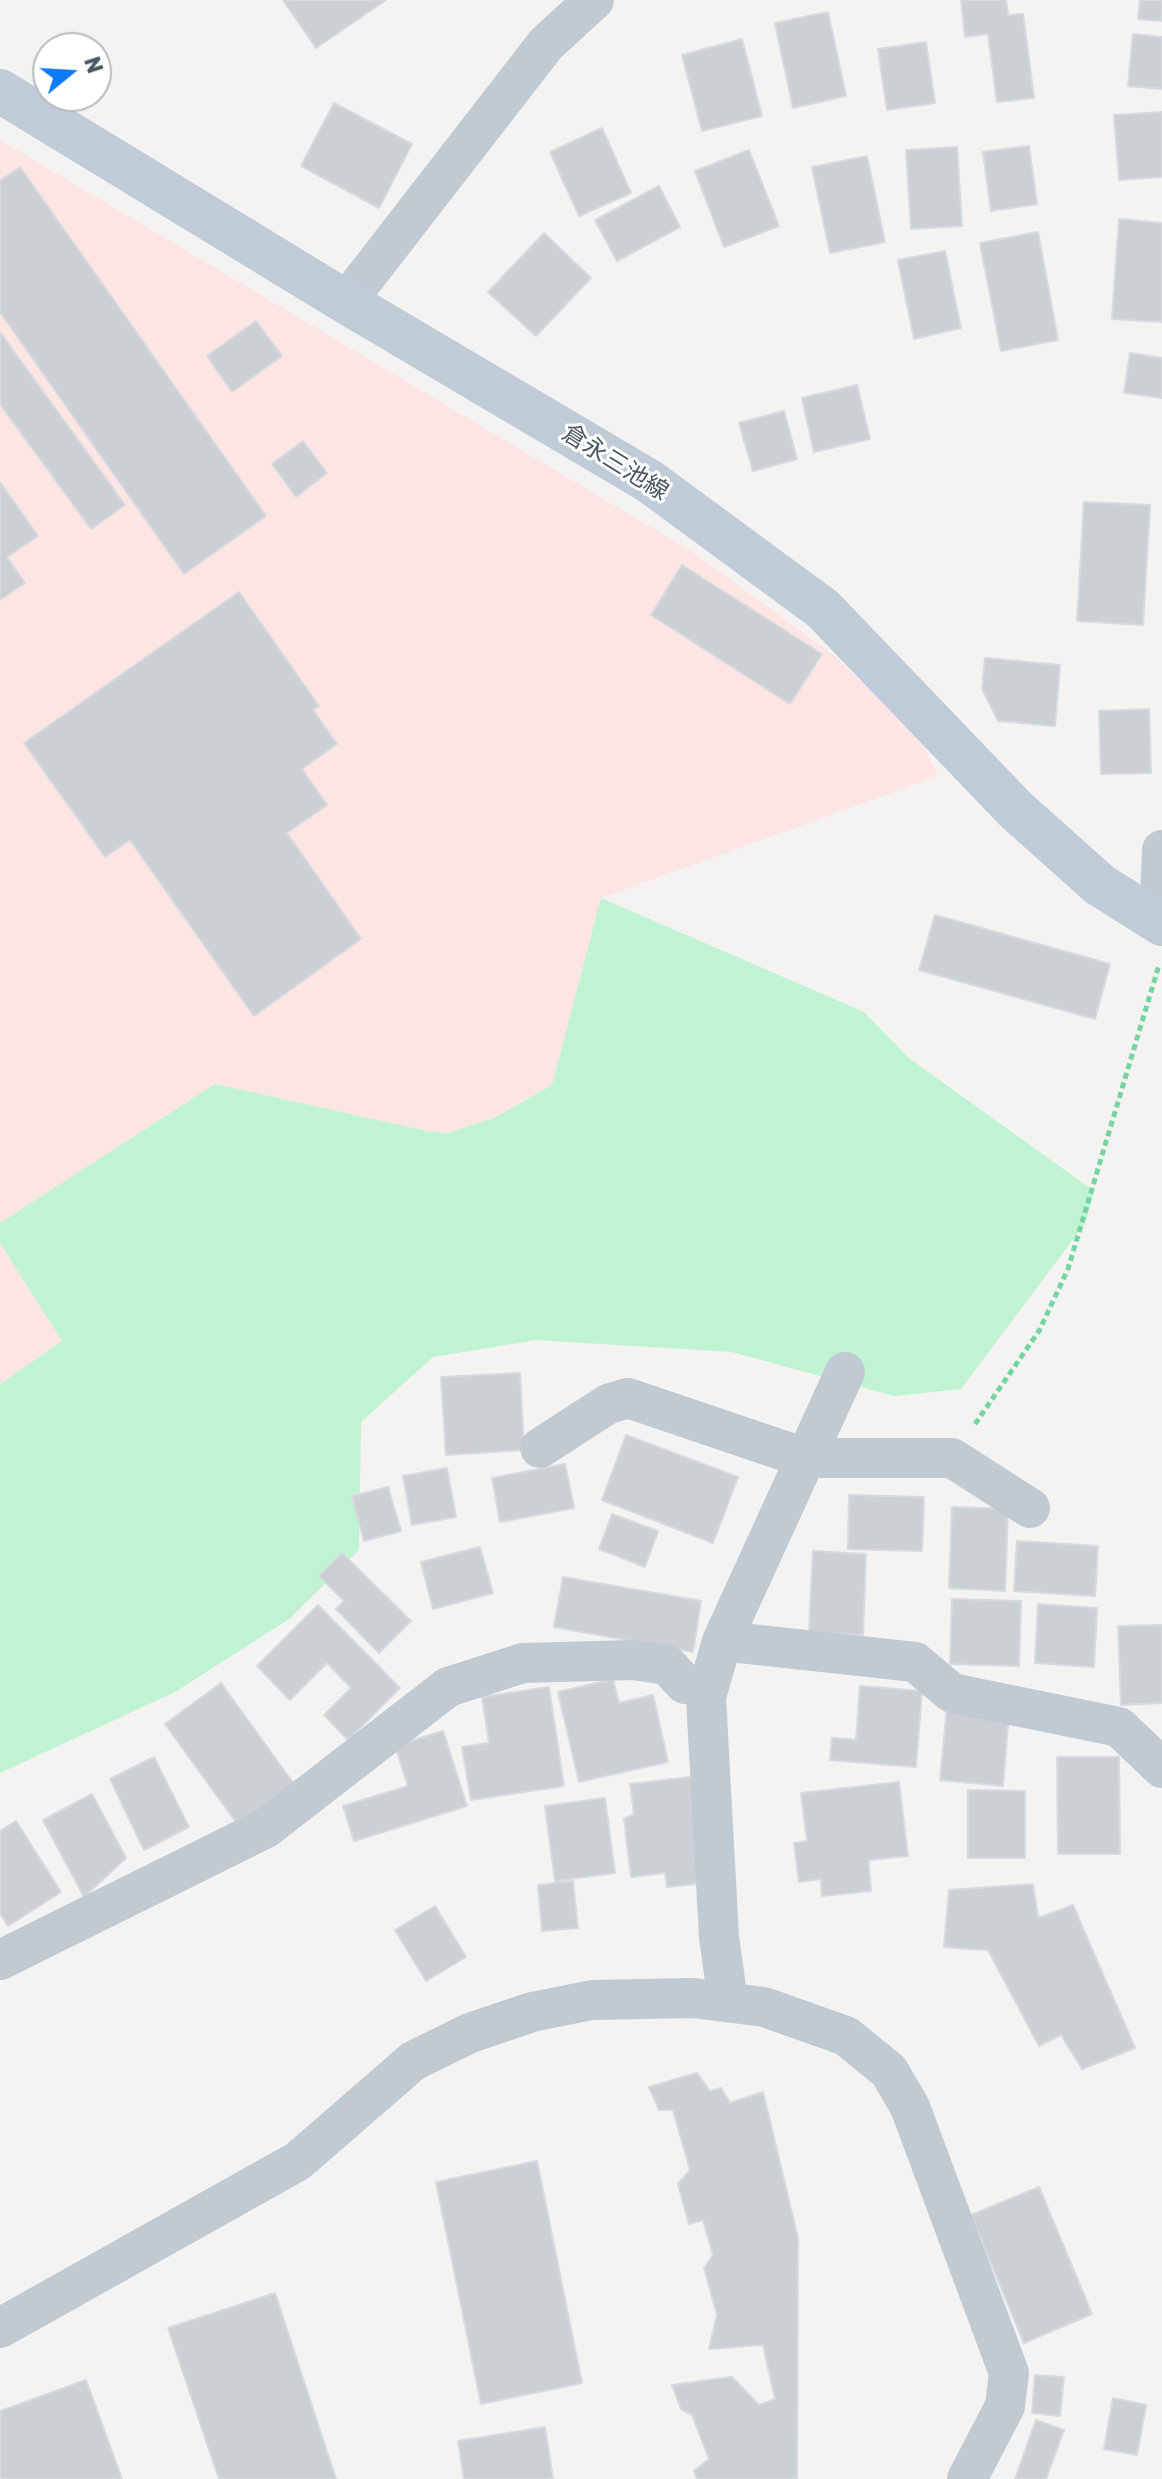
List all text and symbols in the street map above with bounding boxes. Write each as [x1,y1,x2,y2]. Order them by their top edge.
north arrow [32,32,112,112]
text: N [78,53,109,77]
street label: 倉永三池線 [556,419,674,507]

